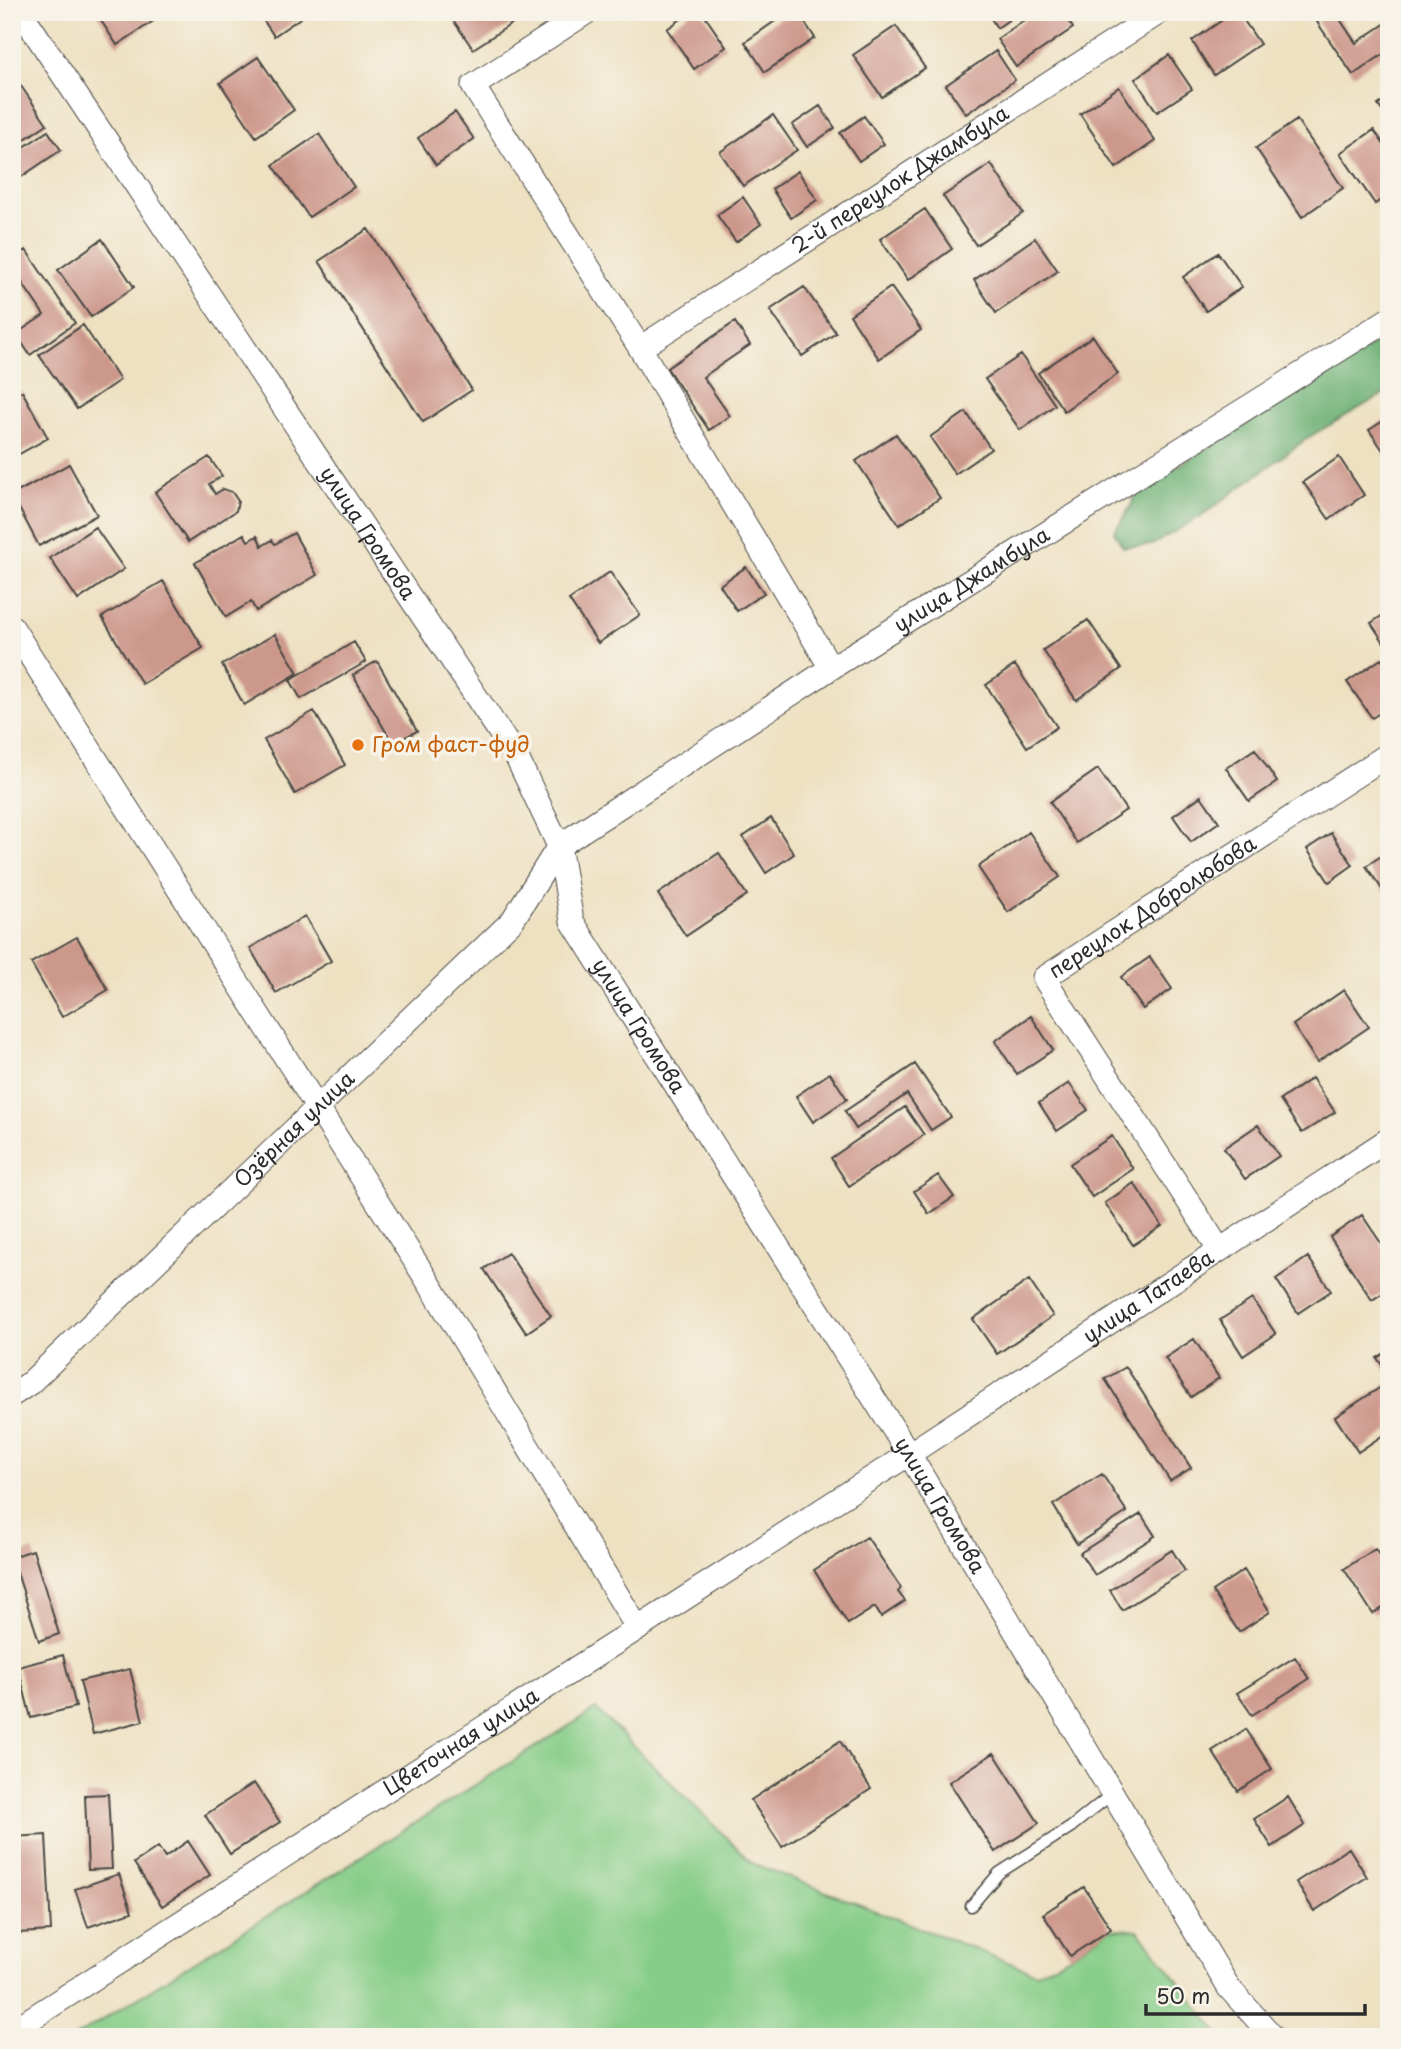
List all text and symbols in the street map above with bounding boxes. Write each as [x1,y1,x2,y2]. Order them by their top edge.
street label: 2-й переулок Джамбула [784,96,1014,260]
street label: улица Громова [313,459,425,605]
street label: улица Джамбула [887,517,1055,639]
place label: Гром фаст-фуд [372,727,530,759]
marker: Гром фаст-фуд [350,737,366,753]
street label: переулок Добролюбова [1041,827,1262,985]
street label: улица Громова [585,951,695,1099]
street label: Озёрная улица [225,1062,361,1194]
street label: улица Татаева [1075,1240,1219,1350]
street label: улица Громова [888,1430,995,1579]
street label: Цветочная улица [376,1678,545,1802]
scale bar [1146,1972,1364,2016]
text: 50 m [1156,1979,1210,2011]

